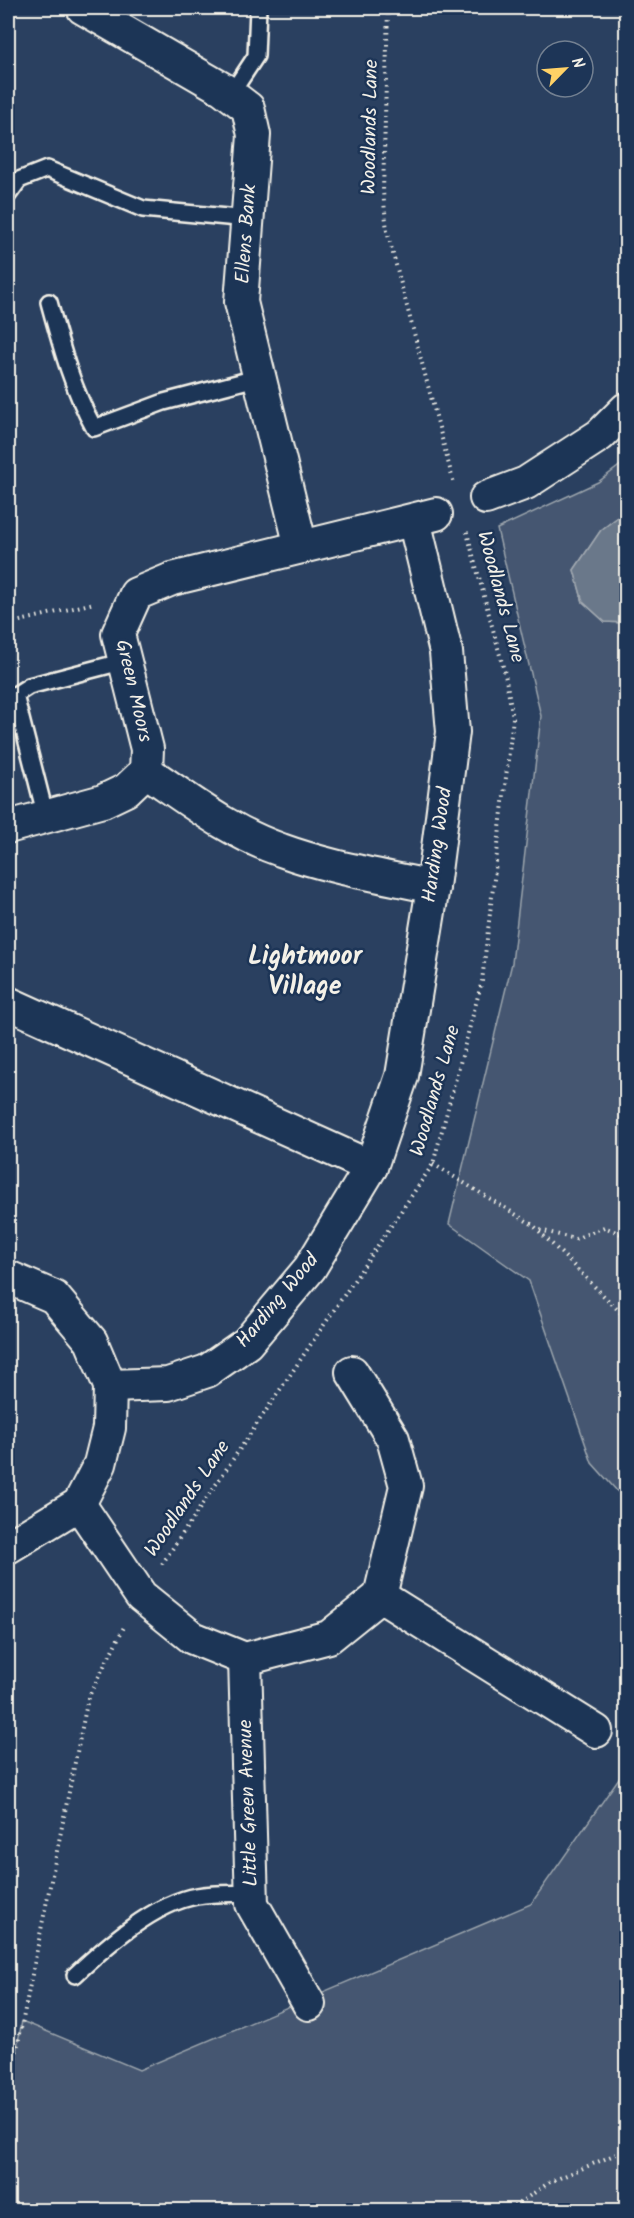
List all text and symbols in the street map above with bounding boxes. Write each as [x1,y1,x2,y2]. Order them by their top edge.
north arrow [535,39,595,99]
text: N [564,53,591,73]
street label: Woodlands Lane [354,59,388,195]
street label: Ellens Bank [228,182,266,285]
street label: Woodlands Lane [467,528,533,666]
street label: Green Moors [106,636,160,746]
street label: Harding Wood [414,784,462,905]
district label: Lightmoor Village [248,936,364,1008]
street label: Woodlands Lane [402,1022,470,1160]
street label: Harding Wood [228,1245,328,1356]
street label: Woodlands Lane [137,1434,239,1564]
street label: Little Green Avenue [230,1719,268,1887]

